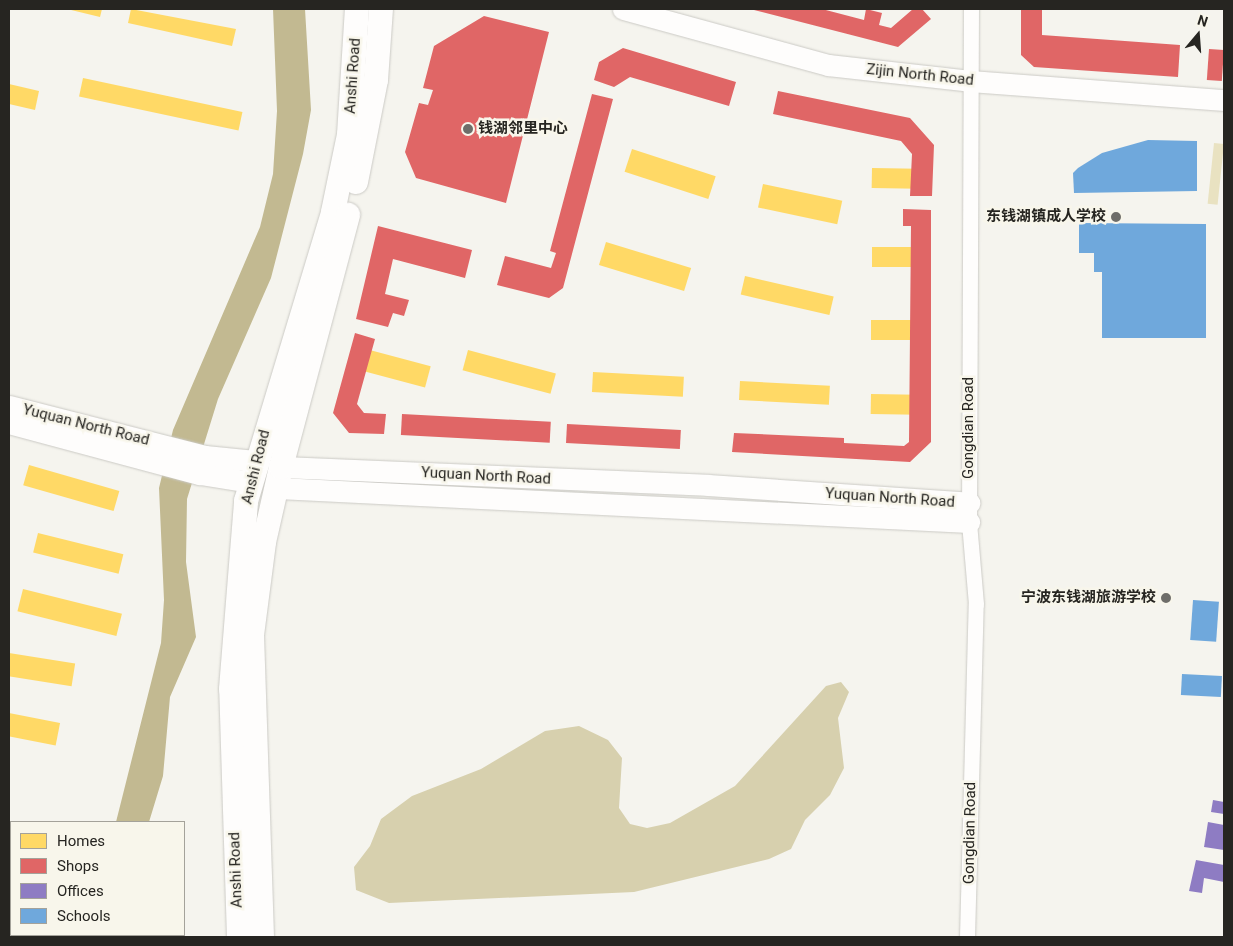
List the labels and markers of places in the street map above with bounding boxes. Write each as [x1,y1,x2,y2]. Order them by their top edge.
place label: 钱湖邻里中心 [478,120,568,138]
marker: 钱湖邻里中心 [462,123,474,135]
place label: 东钱湖镇成人学校 [986,208,1106,226]
marker: 东钱湖镇成人学校 [1110,211,1122,223]
place label: 宁波东钱湖旅游学校 [1021,589,1156,607]
marker: 宁波东钱湖旅游学校 [1160,592,1172,604]

